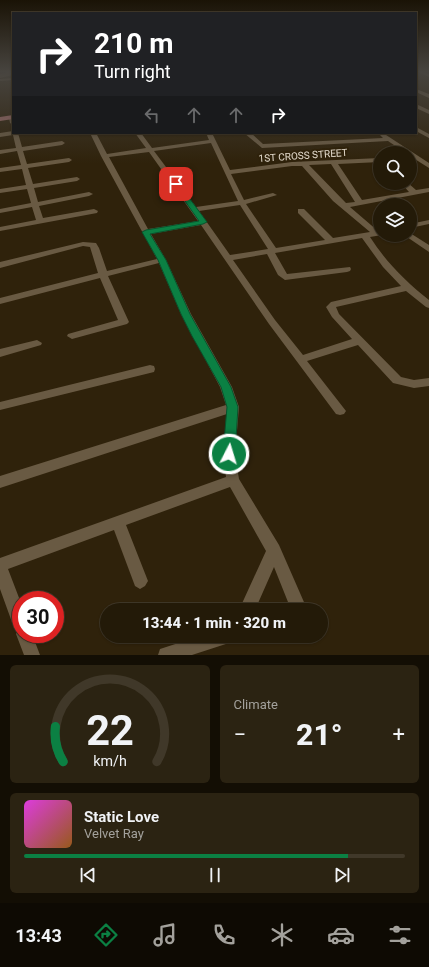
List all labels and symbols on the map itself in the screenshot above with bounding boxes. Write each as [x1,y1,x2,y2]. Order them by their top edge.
street label: 1ST CROSS STREET [258,147,348,164]
pin [159,167,193,201]
position arrow [208,433,250,475]
speed limit sign: 30 [12,591,64,643]

